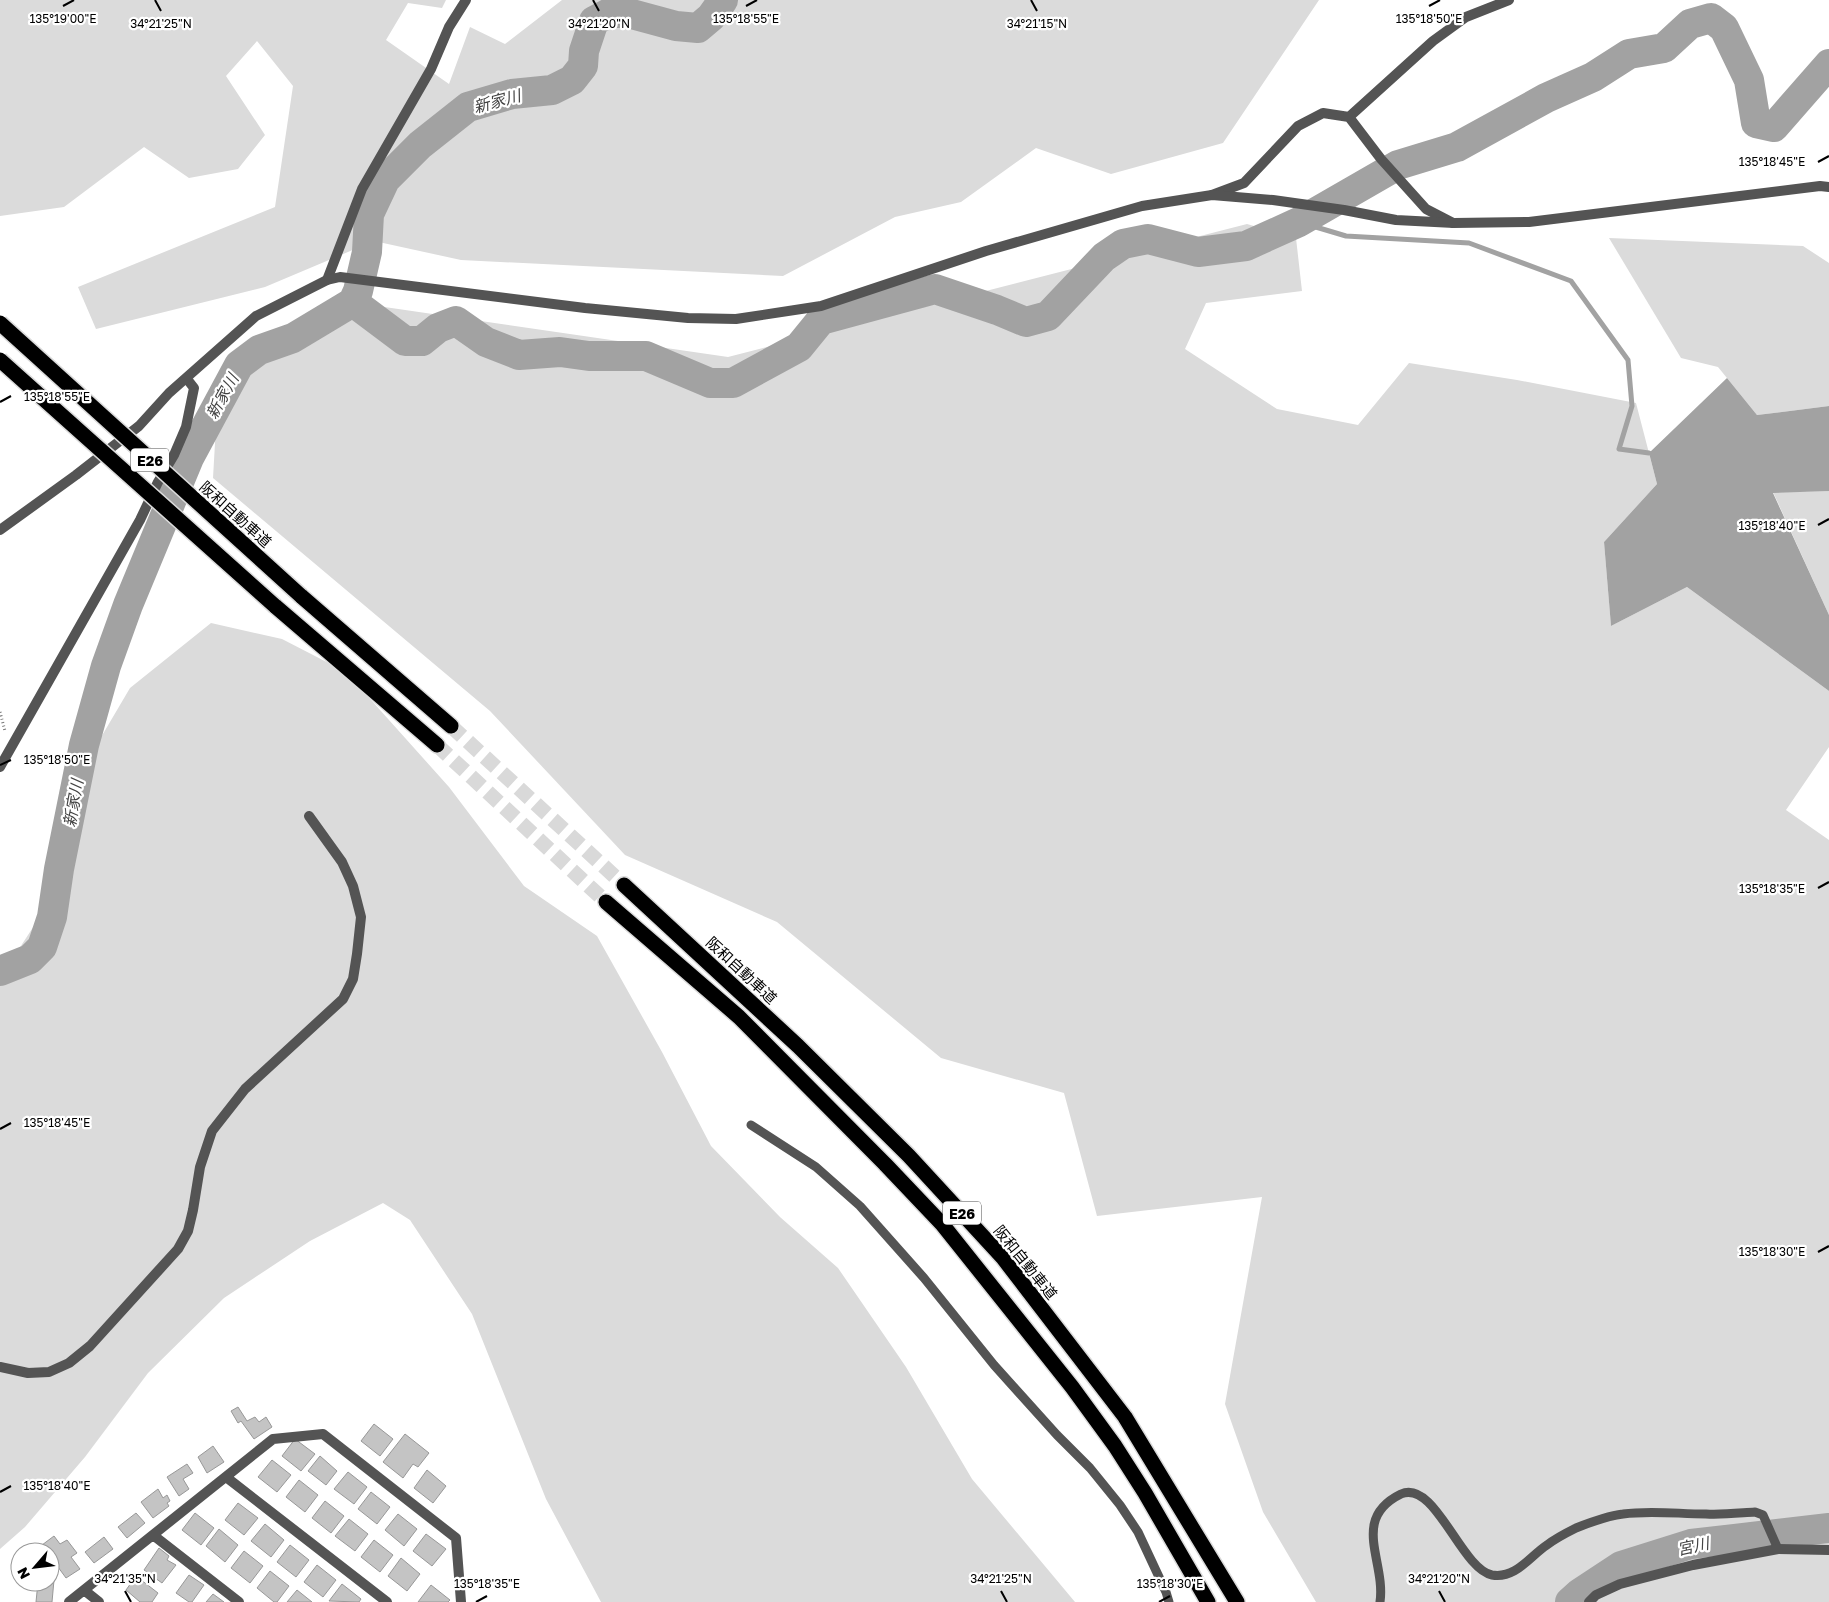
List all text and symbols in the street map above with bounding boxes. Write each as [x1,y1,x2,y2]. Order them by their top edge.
text: 135°19'00"E [29,11,97,26]
text: 135°18'55"E [713,11,779,26]
text: 135°18'50"E [1396,11,1462,26]
text: 34°21'25"N [130,16,192,31]
text: 34°21'20"N [568,16,630,31]
text: 34°21'15"N [1007,16,1067,31]
water label: 新家川 [471,85,525,117]
text: 135°18'45"E [1739,154,1805,169]
water label: 新家川 [202,368,243,422]
text: 135°18'55"E [24,389,90,404]
road number: E26 [131,448,169,472]
street label: 阪和自動車道 [197,477,275,551]
text: 135°18'40"E [1738,518,1806,533]
text: 135°18'50"E [24,752,90,767]
water label: 新家川 [59,776,87,828]
text: 135°18'35"E [1739,881,1805,896]
street label: 阪和自動車道 [703,933,781,1007]
text: 135°18'45"E [24,1115,90,1130]
road number: E26 [943,1202,981,1224]
street label: 阪和自動車道 [991,1221,1061,1303]
text: 135°18'30"E [1739,1244,1805,1259]
text: 135°18'40"E [23,1478,91,1493]
water label: 宮川 [1675,1532,1713,1559]
north arrow [10,1542,60,1592]
text: N [13,1565,33,1582]
text: 34°21'35"N [94,1571,156,1586]
text: 34°21'25"N [970,1571,1032,1586]
text: 34°21'20"N [1408,1571,1470,1586]
text: 135°18'35"E [454,1576,520,1591]
text: 135°18'30"E [1137,1576,1203,1591]

